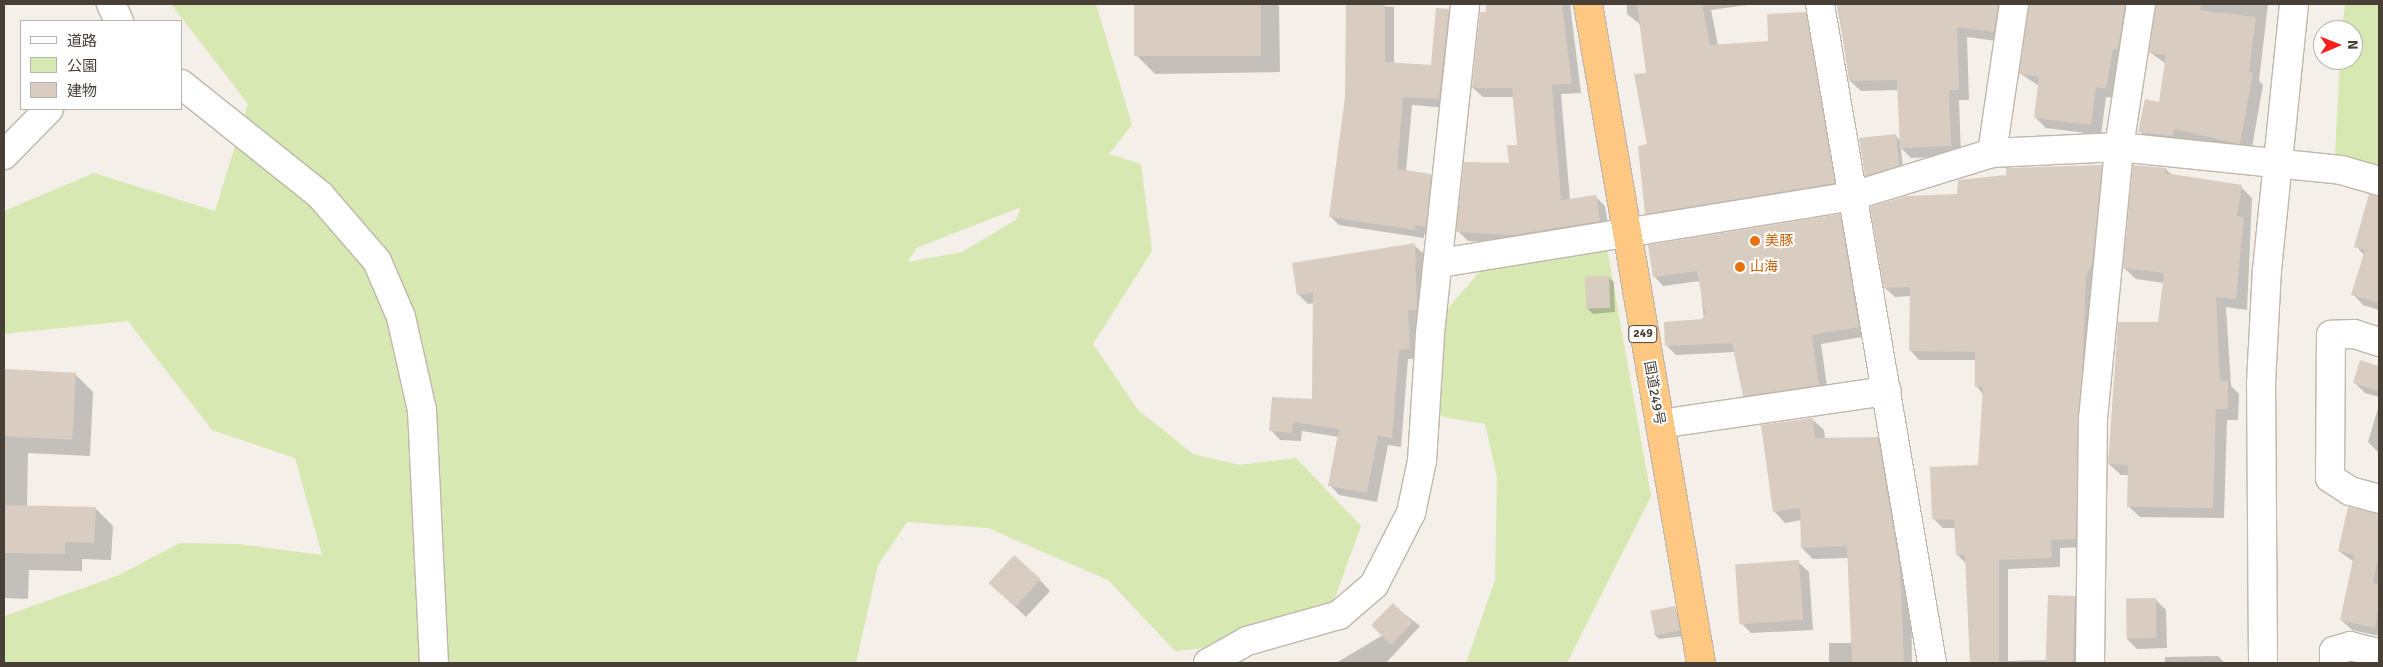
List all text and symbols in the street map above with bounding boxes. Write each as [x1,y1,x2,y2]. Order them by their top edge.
legend [20,20,182,110]
north arrow [2313,20,2363,70]
text: 道路 [67,32,97,50]
text: N [2344,40,2361,50]
text: 公園 [67,57,97,75]
text: 建物 [67,82,97,100]
place label: 美豚 [1765,233,1793,249]
marker: 美豚 [1749,235,1761,247]
place label: 山海 [1750,259,1778,275]
marker: 山海 [1734,261,1746,273]
road number: 249 [1628,324,1658,344]
street label: 国道249号 [1640,360,1668,426]

